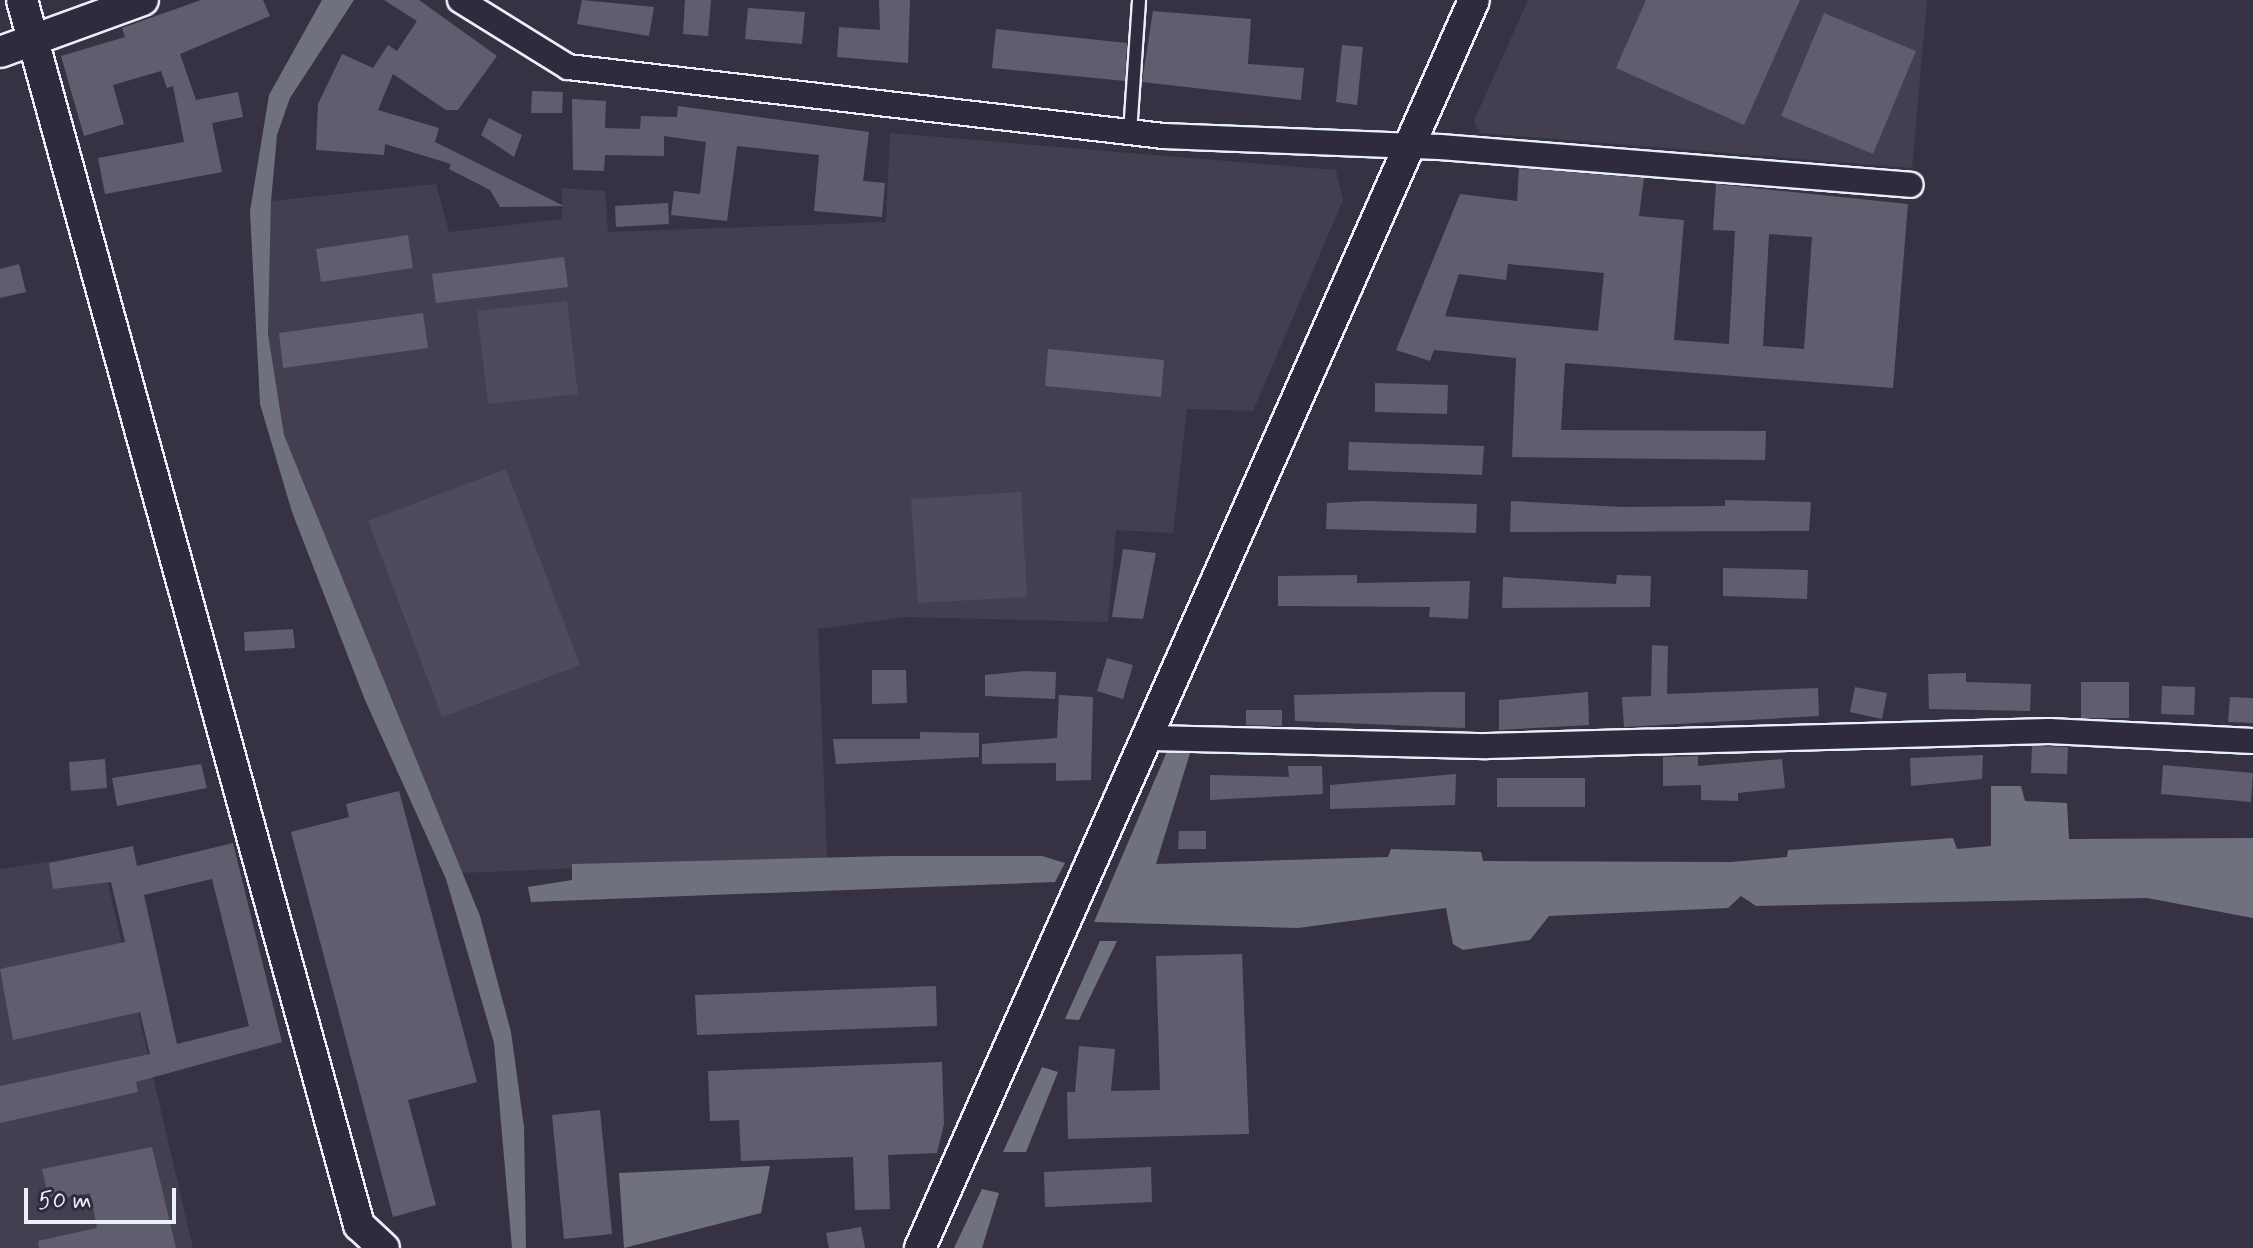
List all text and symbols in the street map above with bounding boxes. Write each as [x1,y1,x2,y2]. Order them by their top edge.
scale bar [28,1172,180,1222]
text: 50 m [38,1186,92,1217]

